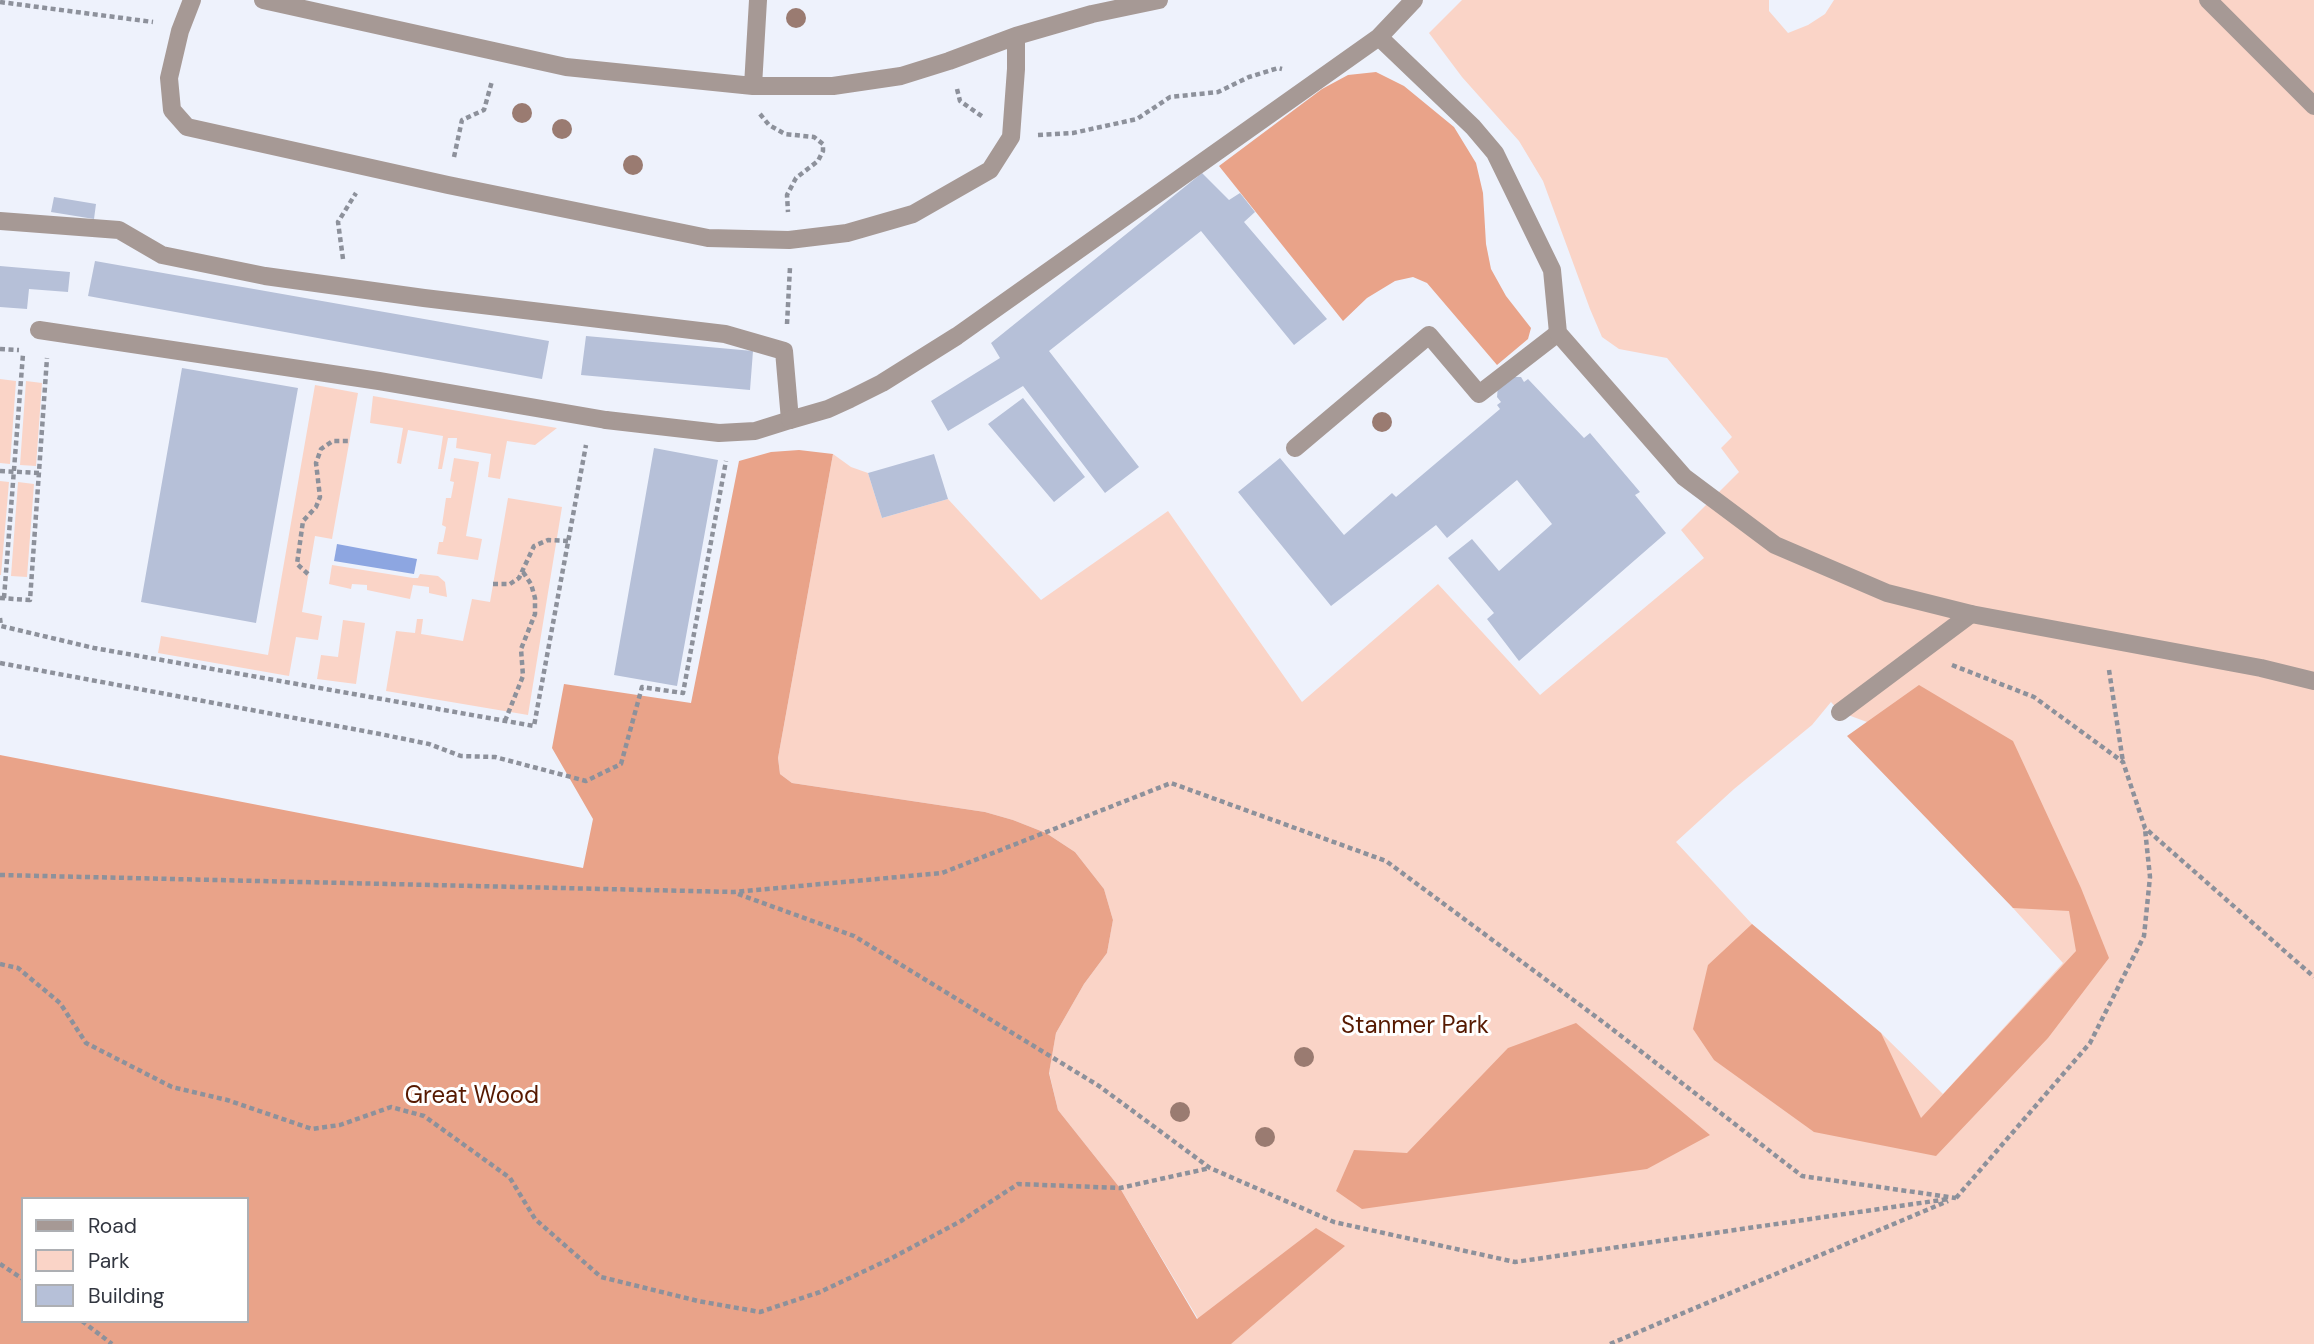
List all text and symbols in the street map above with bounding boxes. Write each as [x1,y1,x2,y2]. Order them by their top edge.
park label: Stanmer Park [1341,1013,1489,1041]
park label: Great Wood [405,1083,539,1111]
legend [21,1197,248,1323]
text: Road [88,1212,137,1240]
text: Park [88,1247,129,1275]
text: Building [88,1282,164,1310]

